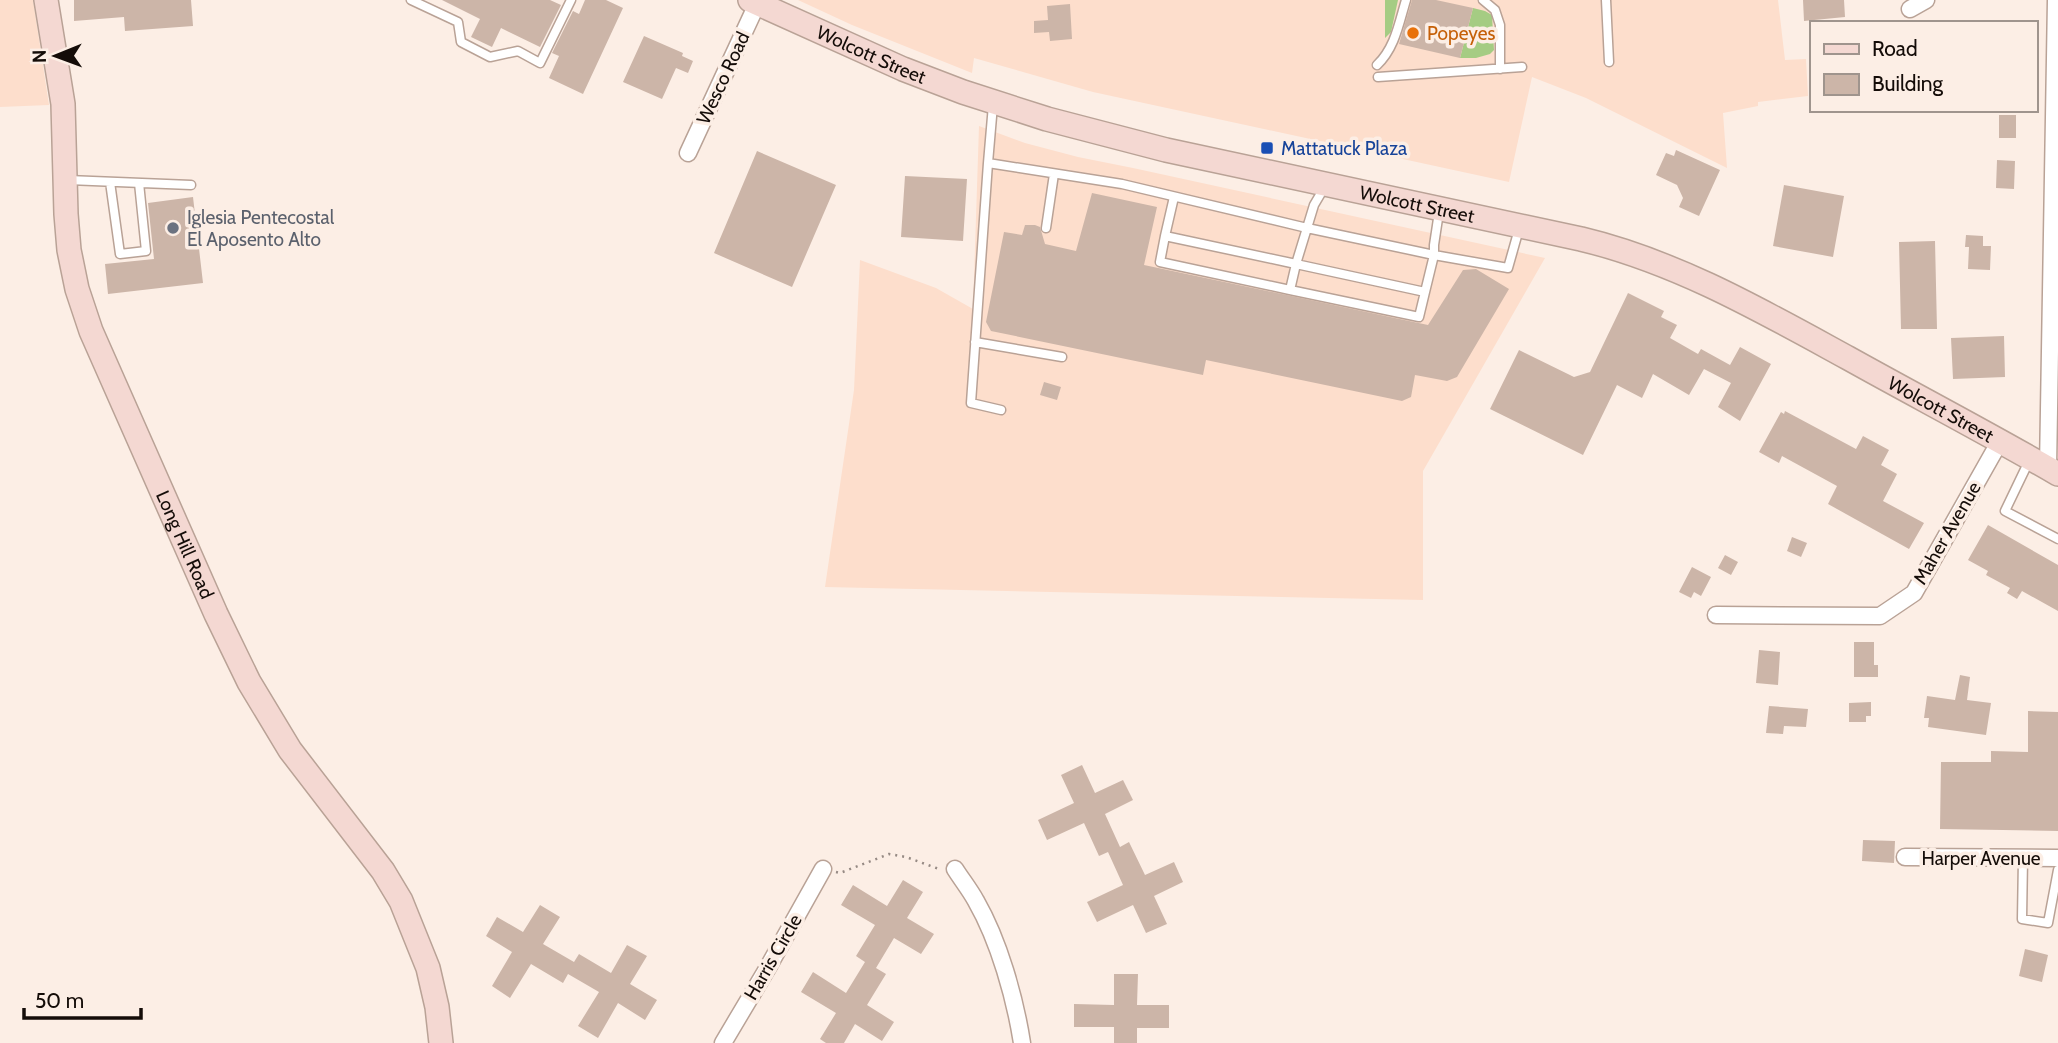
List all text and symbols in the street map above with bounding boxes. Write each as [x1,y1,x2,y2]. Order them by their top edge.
street label: Wolcott Street [813,20,930,88]
north arrow [21,21,91,91]
legend [1810,21,2037,112]
place label: Popeyes [1427,22,1495,45]
marker: Popeyes [1405,25,1421,41]
street label: Wesco Road [692,28,754,128]
text: Road [1872,36,1918,61]
text: N [28,49,51,63]
text: Building [1872,71,1944,96]
place label: Mattatuck Plaza [1281,137,1407,160]
marker: Mattatuck Plaza [1259,140,1275,156]
street label: Wolcott Street [1357,180,1477,227]
place label: Iglesia Pentecostal El Aposento Alto [187,206,335,251]
marker: Iglesia Pentecostal El Aposento Alto [165,220,181,236]
street label: Wolcott Street [1884,371,1998,447]
street label: Maher Avenue [1908,477,1986,589]
street label: Long Hill Road [151,487,219,602]
street label: Harper Avenue [1921,847,2041,870]
street label: Harris Circle [739,910,807,1004]
scale bar [24,976,142,1020]
text: 50 m [35,988,84,1013]

